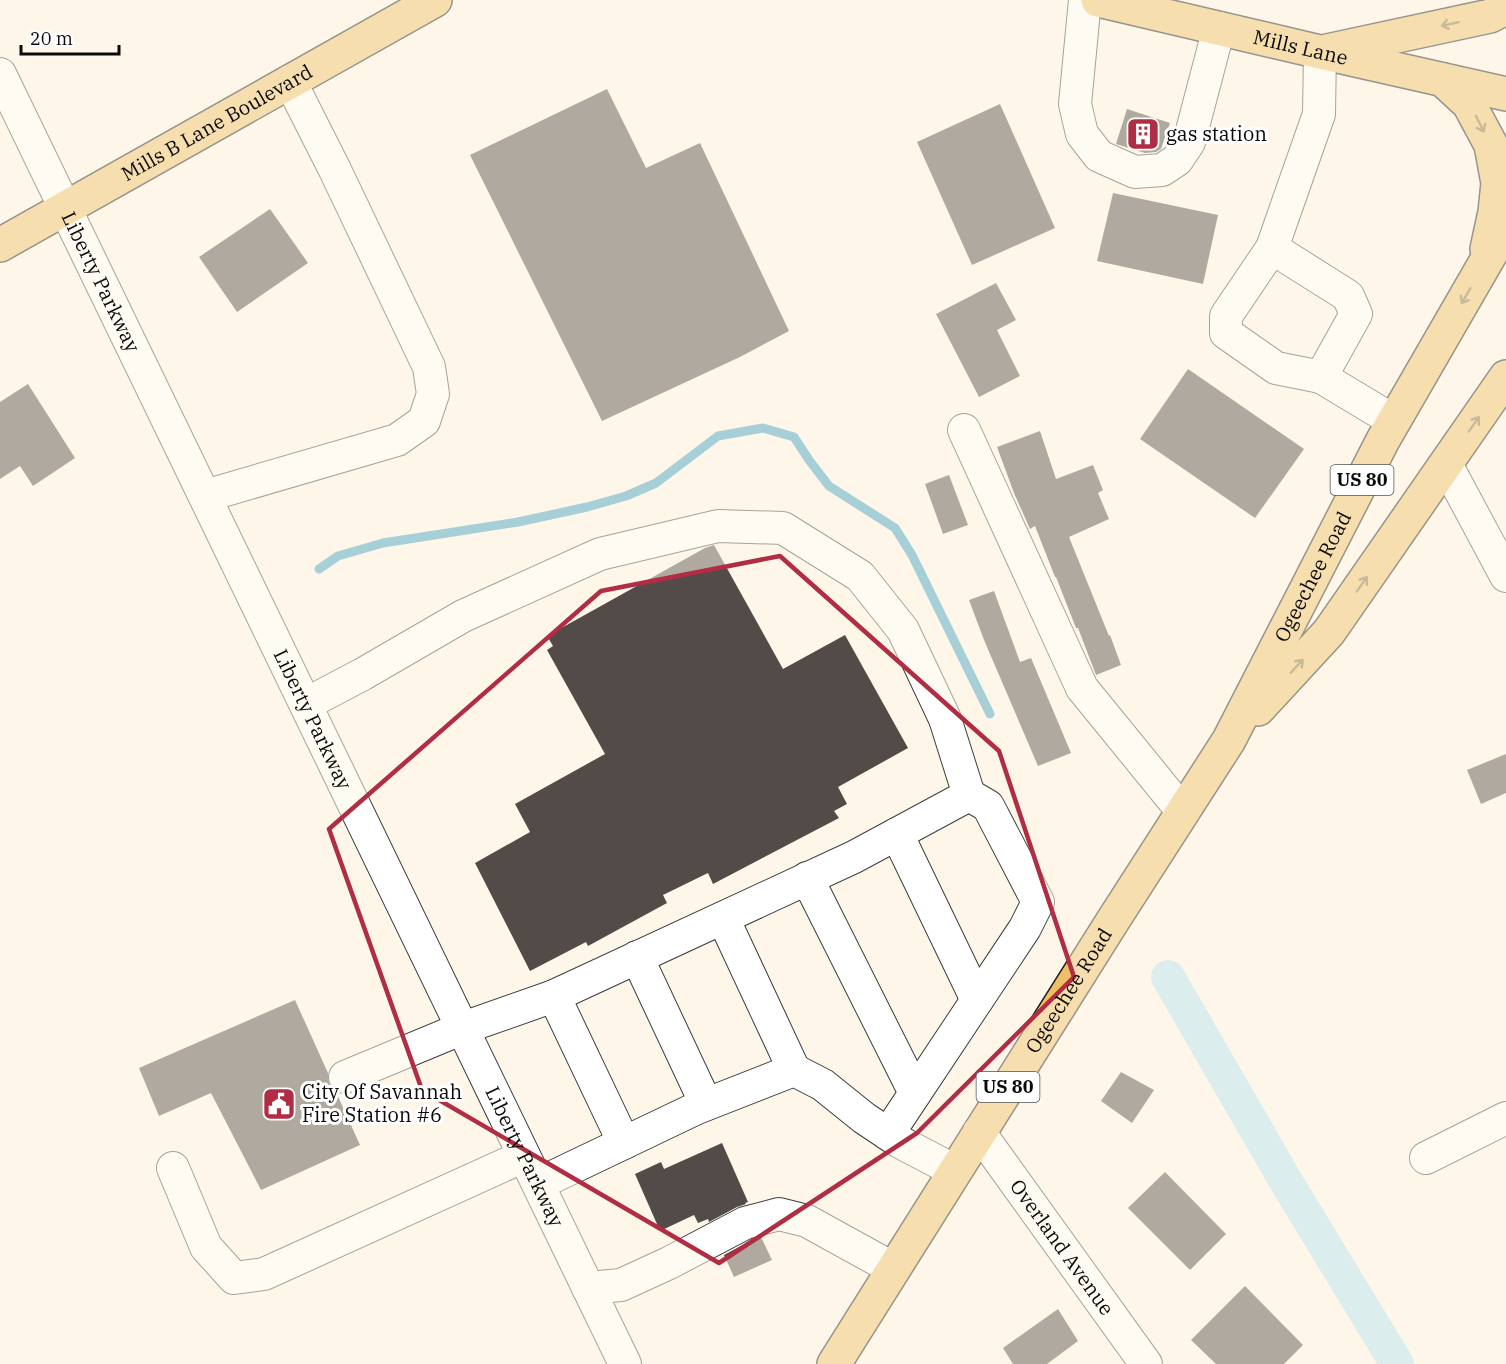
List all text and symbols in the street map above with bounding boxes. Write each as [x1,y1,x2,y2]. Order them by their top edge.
scale bar [21,18,118,56]
one-way arrow [1441,19,1460,30]
street label: Mills Lane [1251,23,1351,71]
text: 20 m [30,27,73,50]
street label: Mills B Lane Boulevard [116,58,317,187]
one-way arrow [1475,115,1486,133]
building icon: gas station [1125,116,1161,152]
place label: gas station [1166,120,1267,147]
street label: Liberty Parkway [56,207,147,357]
one-way arrow [1460,287,1472,304]
one-way arrow [1468,416,1480,433]
road number: US 80 [1330,465,1394,495]
street label: Ogeechee Road [1268,507,1357,646]
one-way arrow [1356,576,1368,592]
street label: Liberty Parkway [268,644,359,794]
one-way arrow [1290,659,1304,674]
street label: Ogeechee Road [1019,923,1118,1058]
road number: US 80 [976,1072,1040,1102]
place label: City Of Savannah Fire Station #6 [302,1078,462,1128]
street label: Liberty Parkway [479,1082,571,1231]
public building icon: City Of Savannah Fire Station #6 [261,1086,297,1122]
street label: Overland Avenue [1004,1174,1120,1320]

